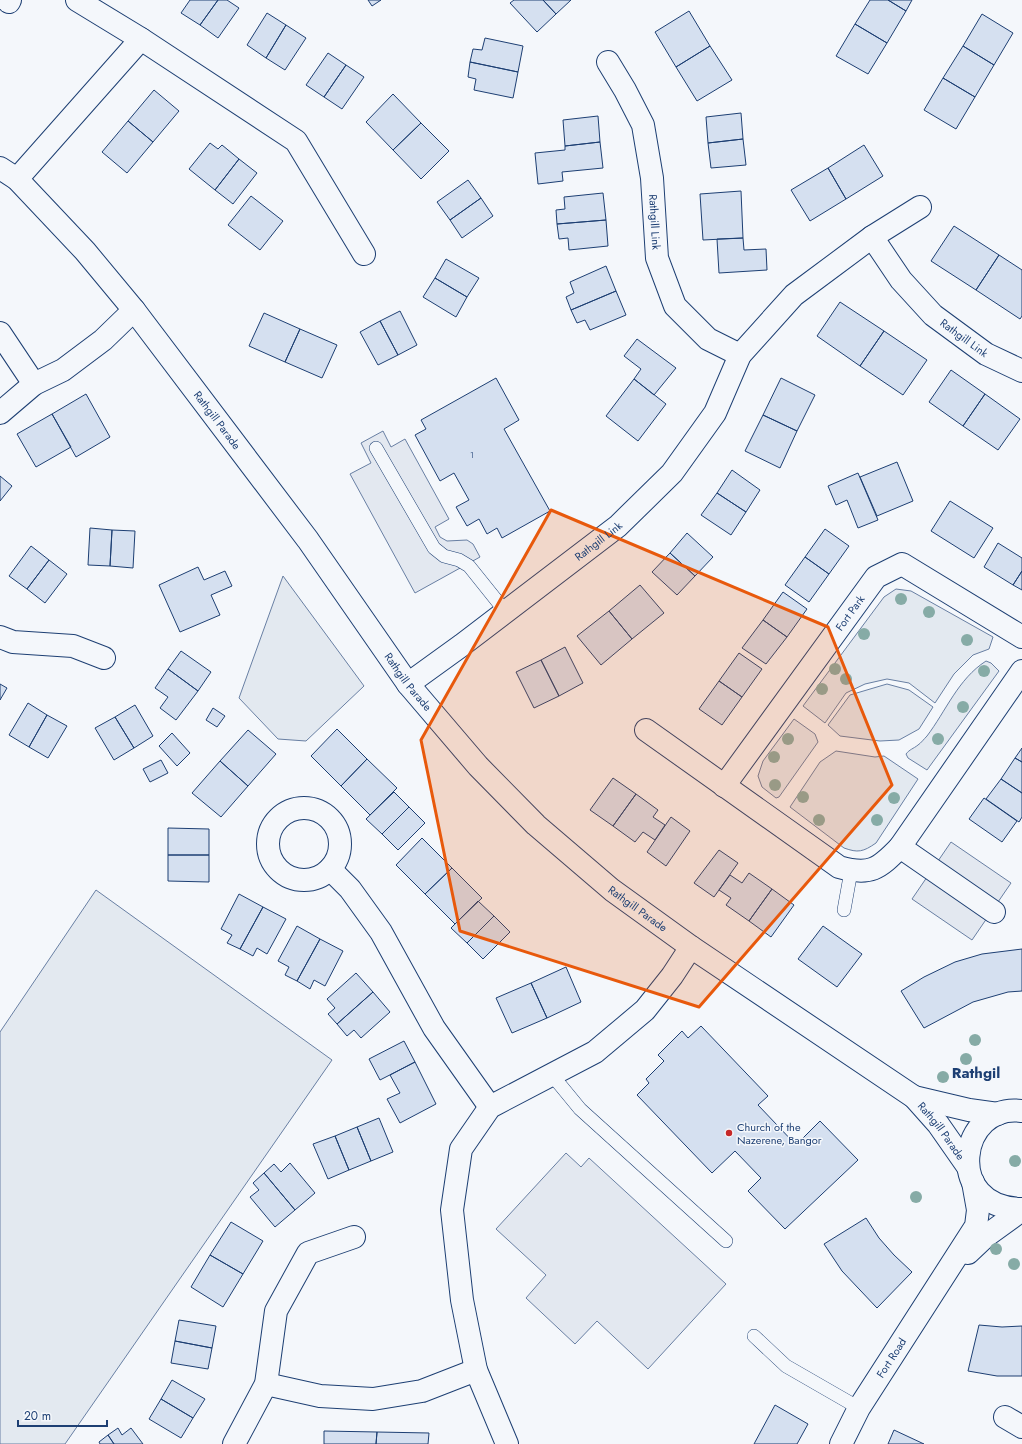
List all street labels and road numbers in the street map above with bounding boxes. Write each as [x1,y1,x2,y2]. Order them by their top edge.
street label: Rathgill Link [645,194,664,251]
street label: Rathgill Link [937,315,992,361]
street label: Rathgill Parade [190,388,245,453]
street label: Rathgill Link [571,518,626,564]
street label: Fort Park [831,592,868,634]
street label: Rathgill Parade [381,650,436,715]
street label: Rathgill Parade [605,882,671,936]
street label: Rathgill Parade [914,1098,969,1163]
street label: Fort Road [872,1335,910,1381]

